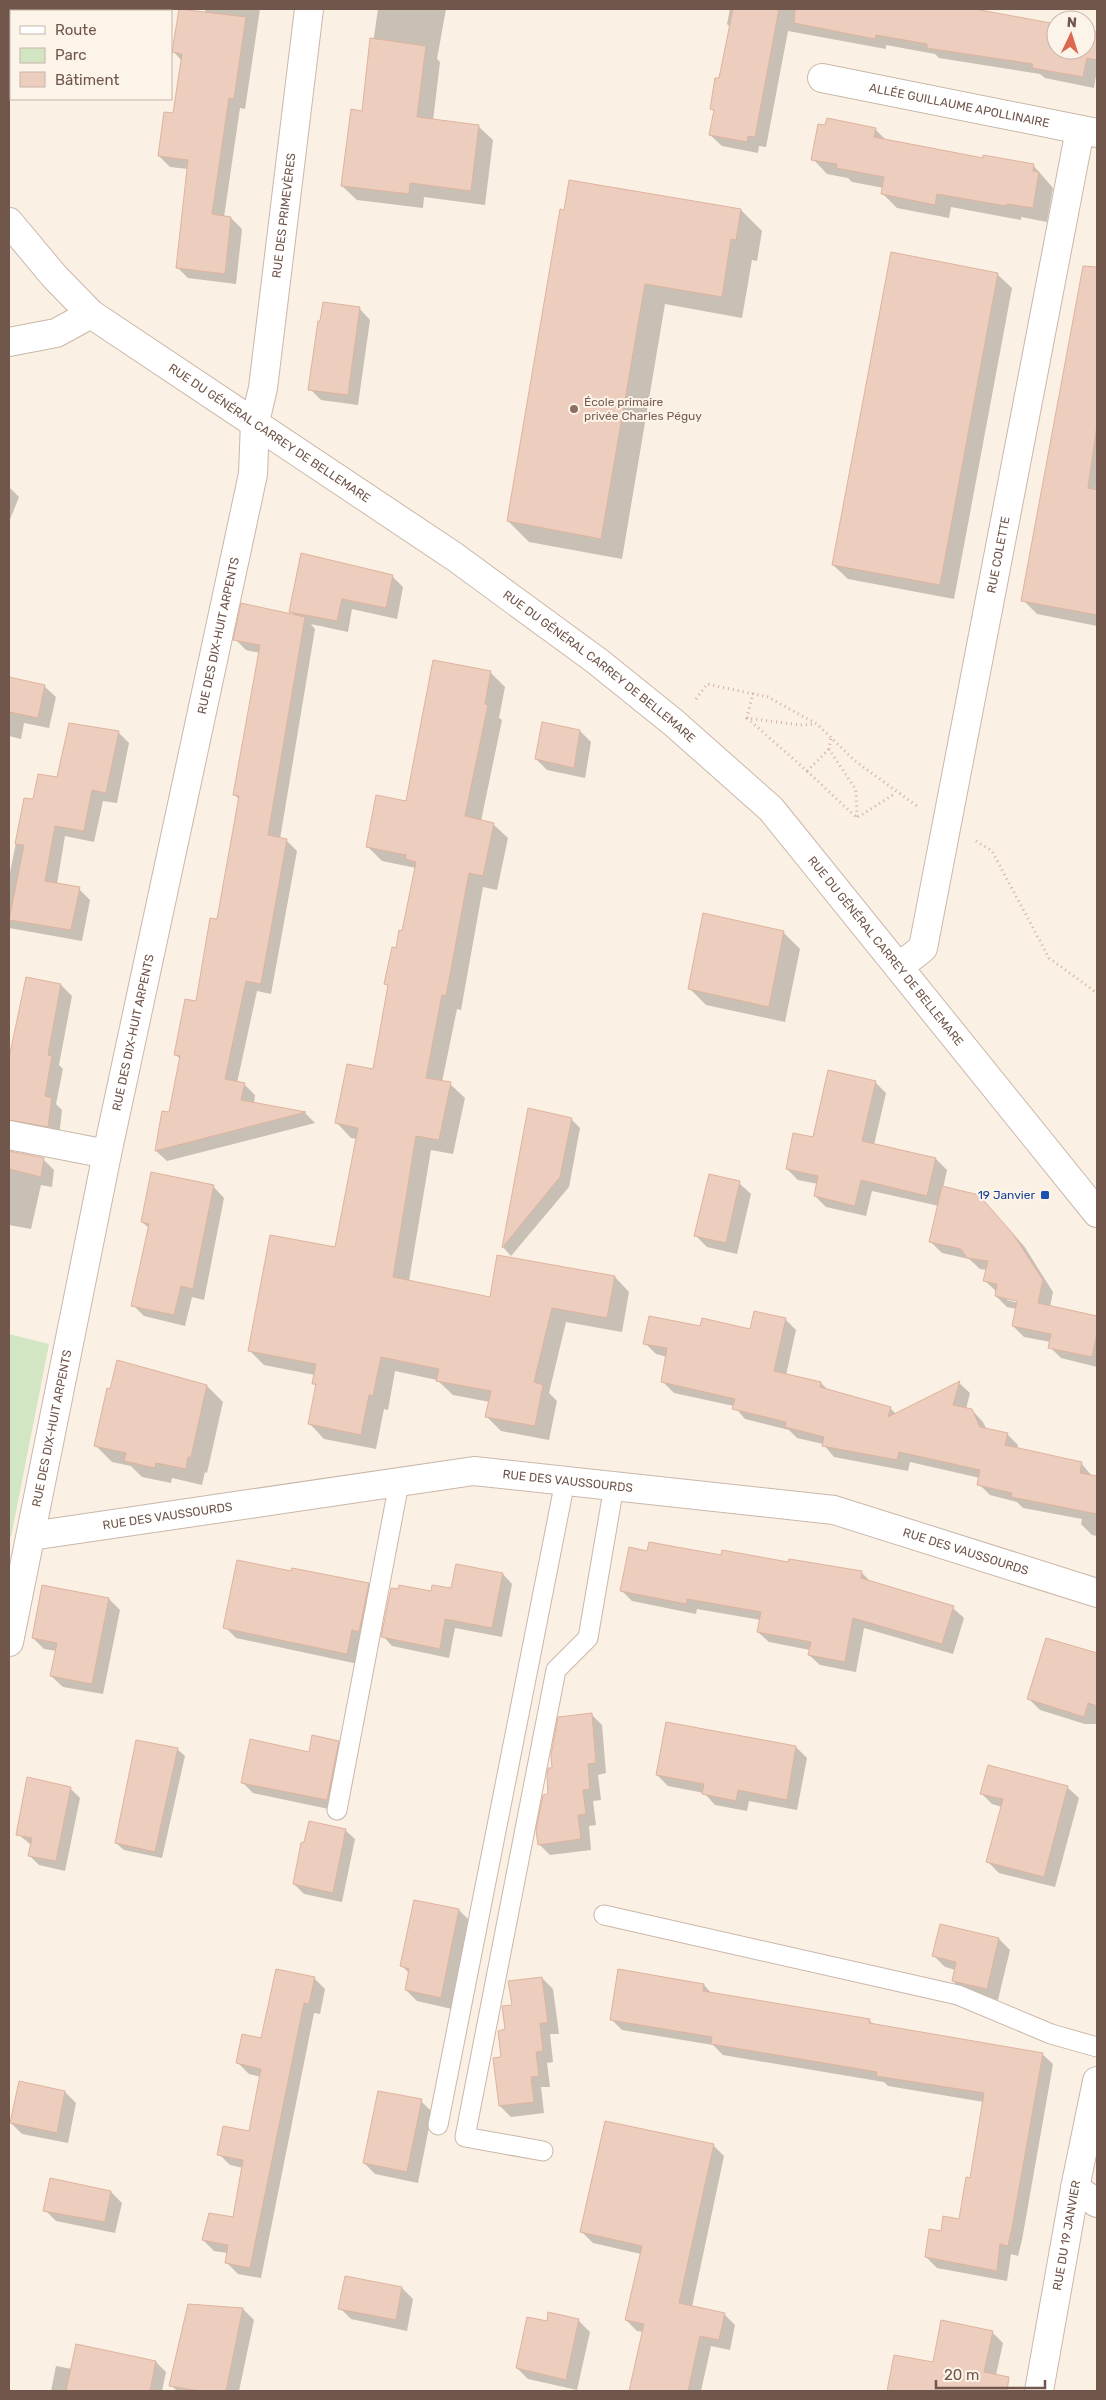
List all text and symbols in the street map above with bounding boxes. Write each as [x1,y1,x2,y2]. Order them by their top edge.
legend [10,10,172,100]
north arrow [1046,10,1096,60]
text: N [1066,14,1077,31]
text: Route [55,21,97,39]
text: Parc [55,46,87,64]
text: Bâtiment [55,71,119,89]
street label: ALLÉE GUILLAUME APOLLINAIRE [868,81,1051,130]
street label: RUE DES PRIMEVÈRES [269,152,298,279]
street label: RUE DU GÉNÉRAL CARREY DE BELLEMARE [166,361,373,505]
place label: École primaire privée Charles Péguy [584,395,702,423]
marker: École primaire privée Charles Péguy [568,403,580,415]
street label: RUE COLETTE [984,515,1013,594]
street label: RUE DES DIX-HUIT ARPENTS [195,556,242,715]
street label: RUE DU GÉNÉRAL CARREY DE BELLEMARE [500,588,698,745]
street label: RUE DU GÉNÉRAL CARREY DE BELLEMARE [805,853,966,1049]
street label: RUE DES DIX-HUIT ARPENTS [109,953,157,1112]
place label: 19 Janvier [978,1188,1035,1202]
marker: 19 Janvier [1039,1189,1051,1201]
street label: RUE DES DIX-HUIT ARPENTS [29,1348,75,1508]
street label: RUE DES VAUSSOURDS [502,1467,634,1495]
street label: RUE DES VAUSSOURDS [102,1500,233,1532]
street label: RUE DES VAUSSOURDS [901,1525,1030,1578]
street label: RUE DU 19 JANVIER [1050,2179,1083,2292]
scale bar [936,2358,1045,2390]
text: 20 m [944,2366,979,2384]

